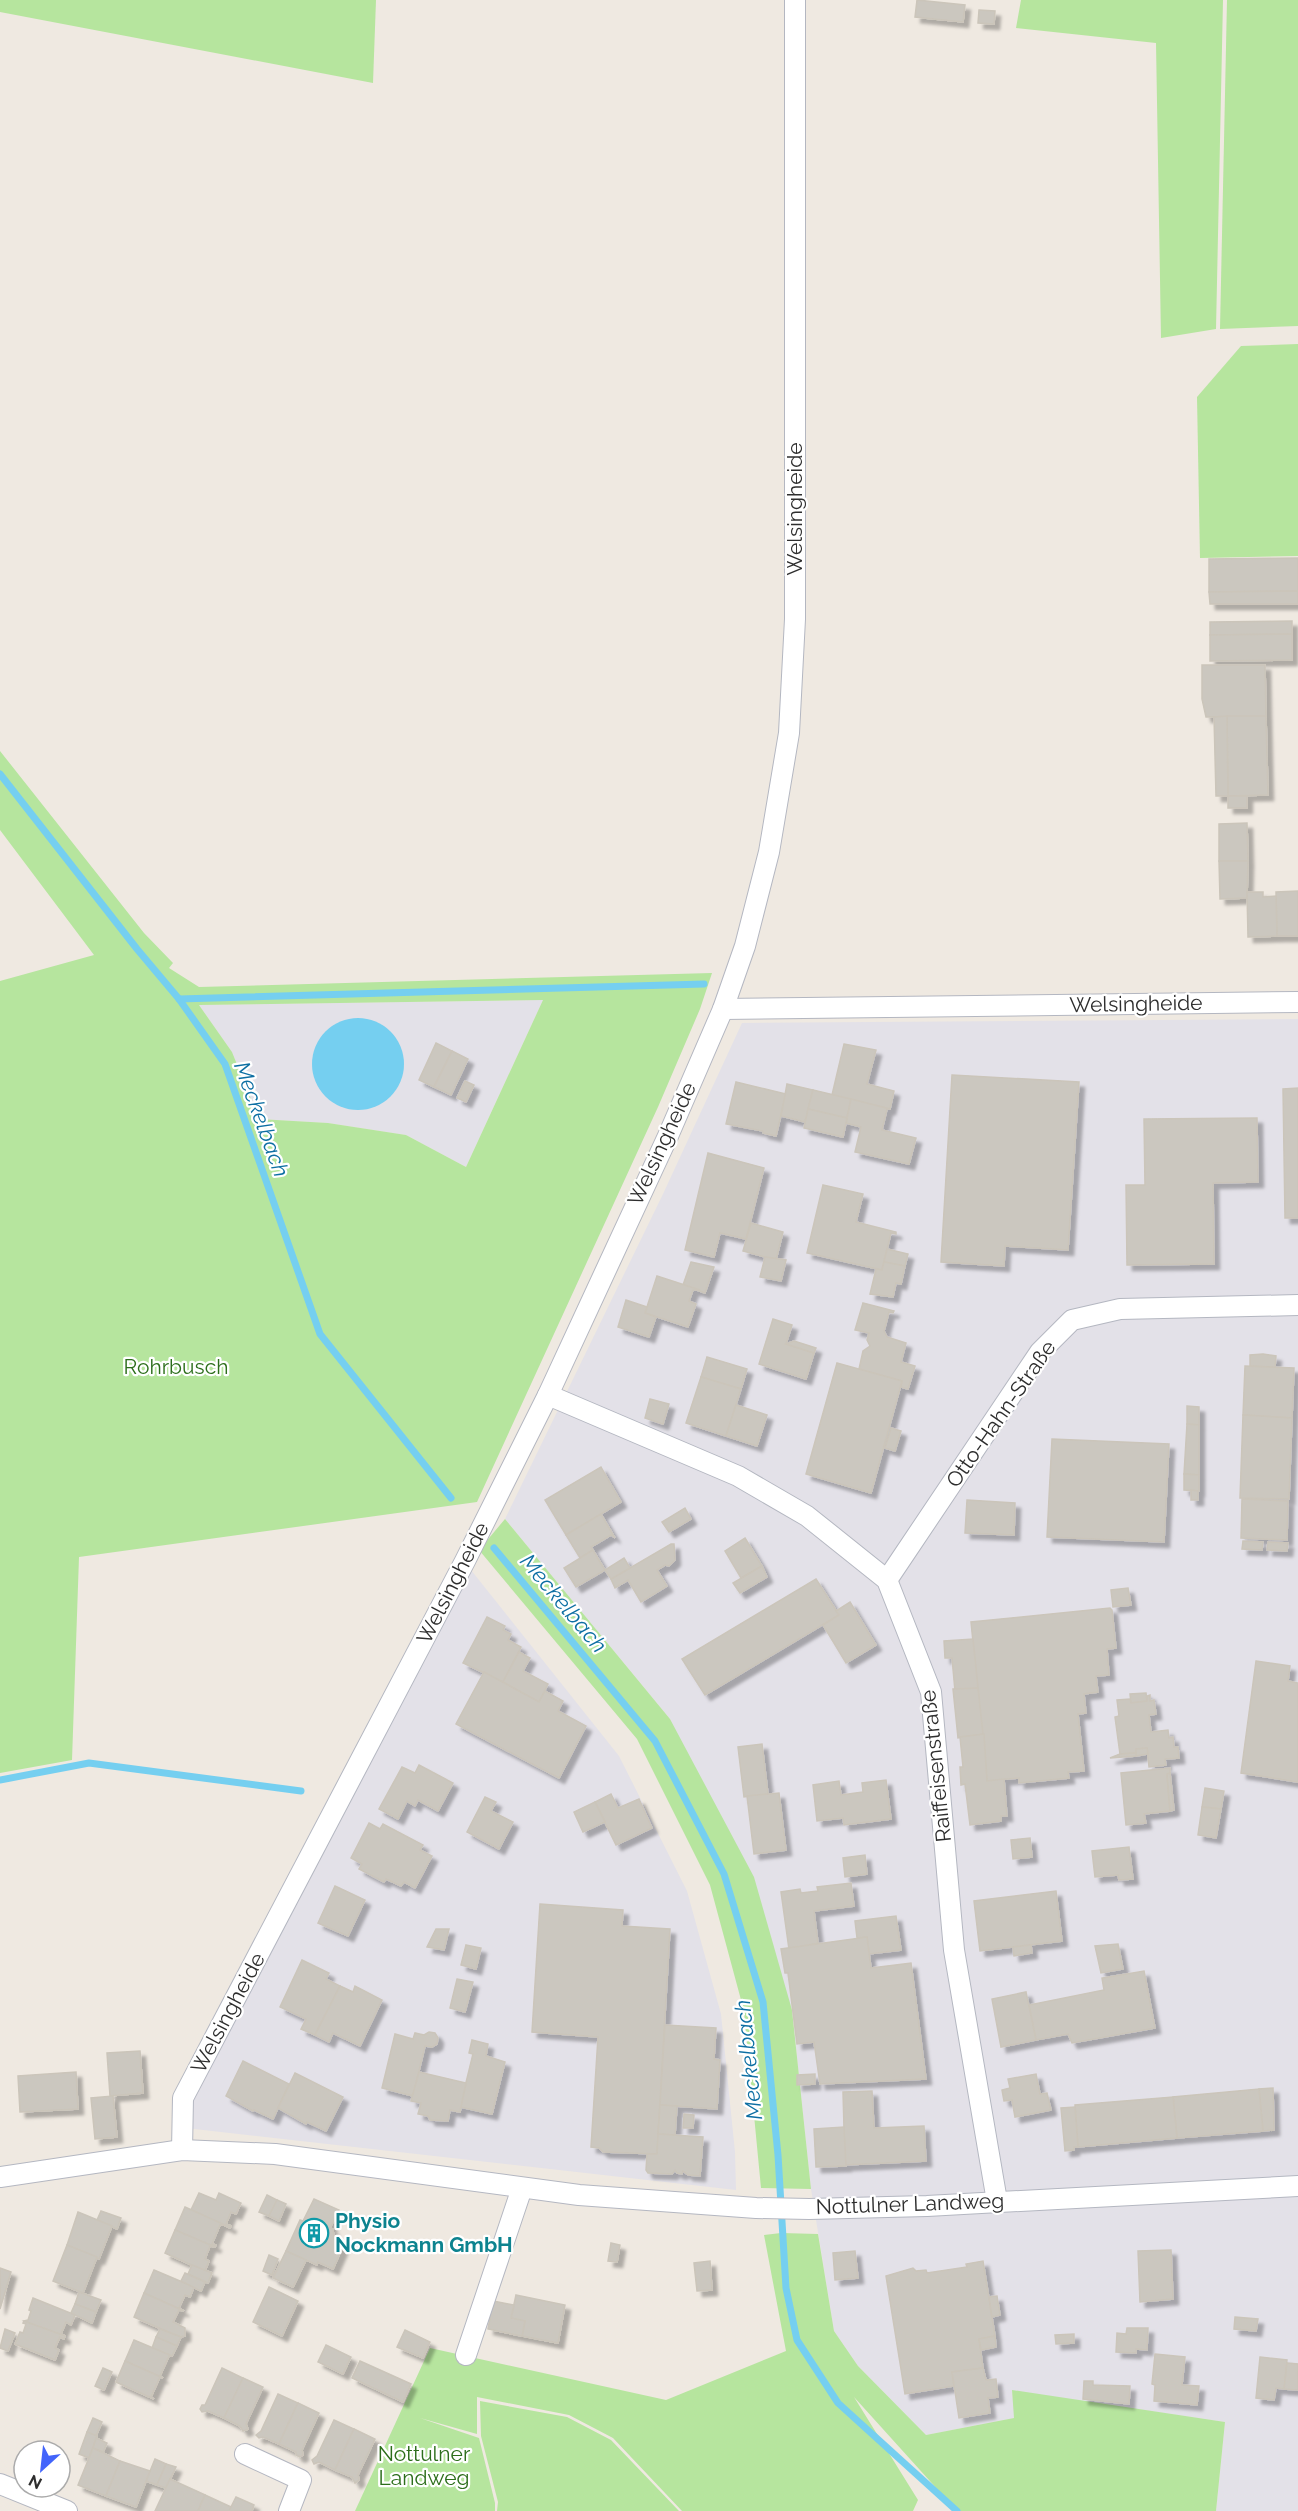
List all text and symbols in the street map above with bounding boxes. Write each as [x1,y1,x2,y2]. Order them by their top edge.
street label: Welsingheide [782,442,807,576]
street label: Welsingheide [1069,990,1203,1017]
water label: Meckelbach [229,1058,295,1180]
street label: Welsingheide [622,1078,701,1209]
street label: Otto-Hahn-Straße [941,1335,1061,1492]
park label: Rohrbusch [124,1354,228,1379]
street label: Welsingheide [411,1518,494,1648]
water label: Meckelbach [515,1548,613,1658]
street label: Raiffeisenstraße [915,1689,956,1843]
street label: Welsingheide [185,1948,270,2077]
water label: Meckelbach [729,1999,767,2121]
street label: Nottulner Landweg [815,2188,1005,2219]
place label: Physio Nockmann GmbH [335,2208,513,2257]
building icon: Physio Nockmann GmbH [298,2217,330,2249]
north arrow [12,2439,72,2499]
park label: Nottulner Landweg [378,2441,471,2490]
text: N [26,2471,45,2493]

